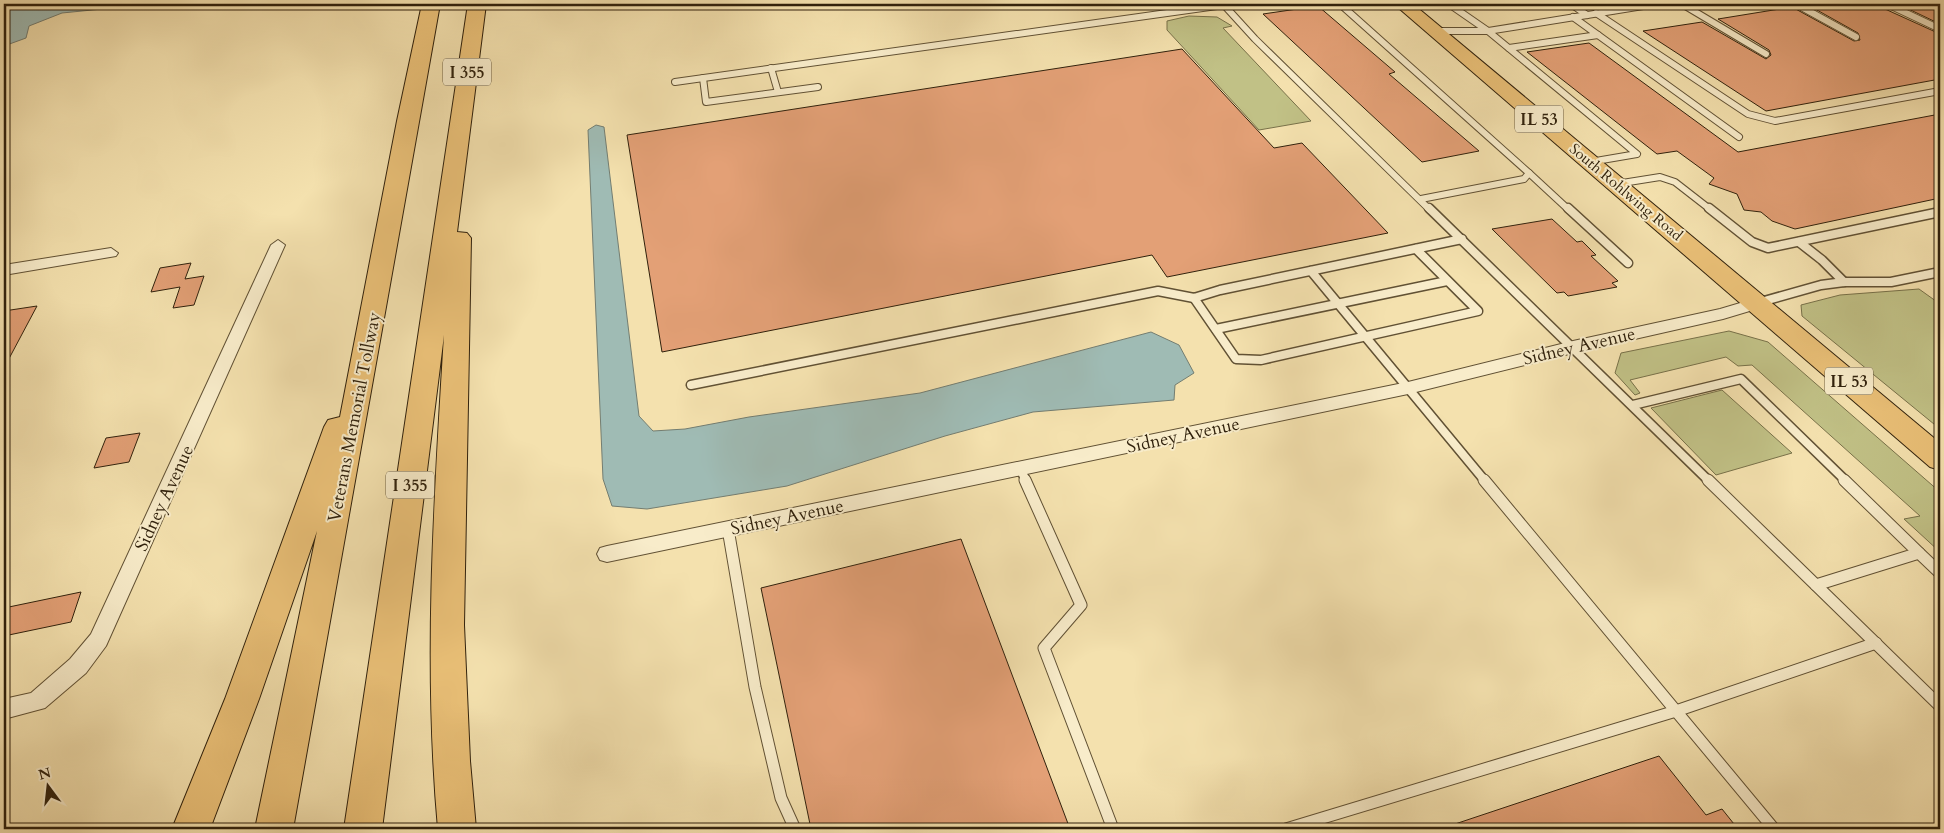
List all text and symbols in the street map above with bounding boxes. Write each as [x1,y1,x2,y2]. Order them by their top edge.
road number: I 355 [443,58,491,86]
road number: IL 53 [1515,106,1563,132]
street label: South Rohlwing Road [1565,139,1687,245]
street label: Veterans Memorial Tollway [322,309,387,524]
street label: Sidney Avenue [1520,321,1638,372]
road number: IL 53 [1825,368,1873,394]
street label: Sidney Avenue [1124,411,1242,460]
street label: Sidney Avenue [129,441,200,556]
road number: I 355 [386,472,434,498]
street label: Sidney Avenue [728,493,846,542]
north arrow [22,760,72,810]
text: N [36,763,53,785]

